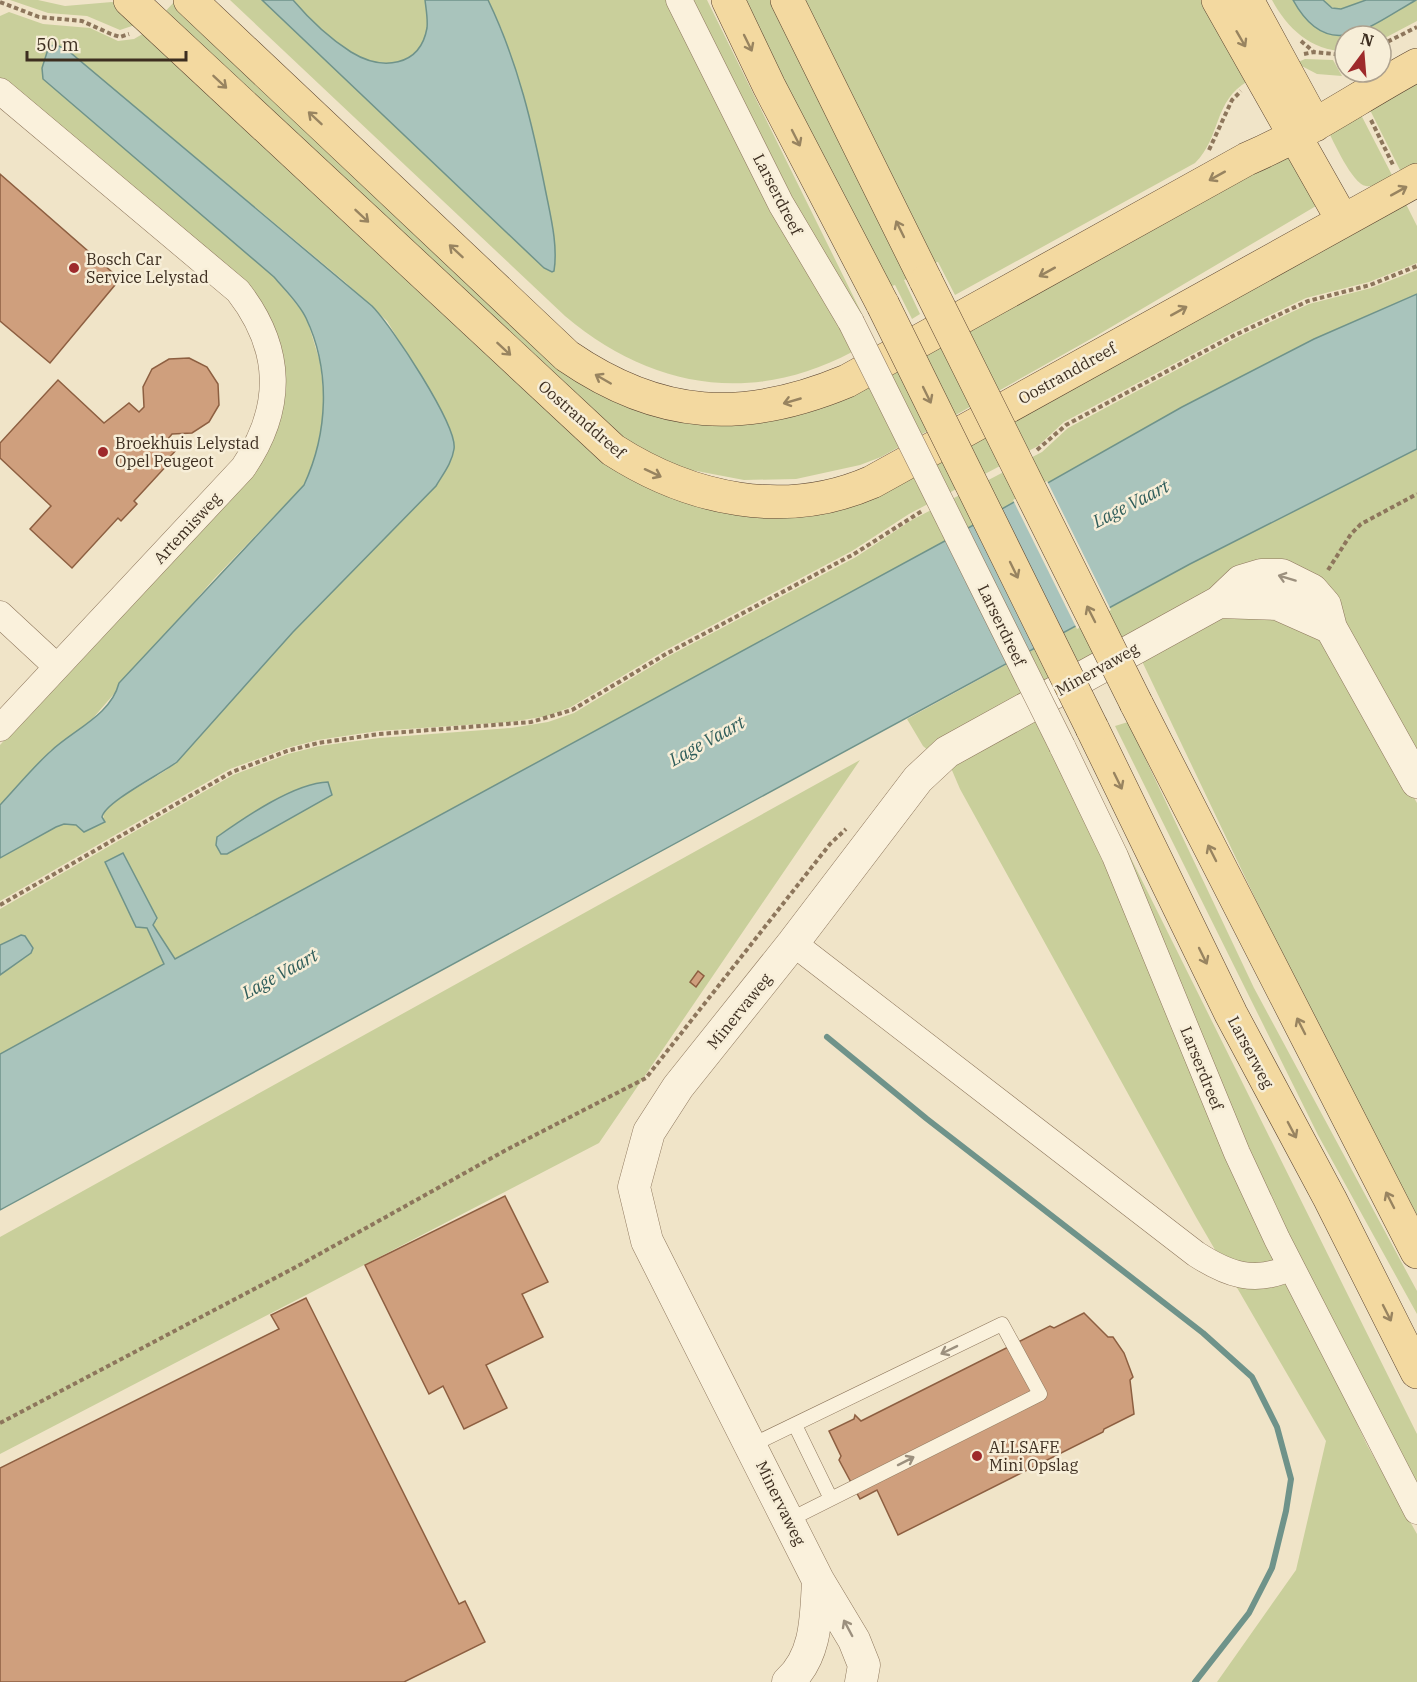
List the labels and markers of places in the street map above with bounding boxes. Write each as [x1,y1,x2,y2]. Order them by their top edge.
place label: Bosch Car Service Lelystad [86,249,209,287]
marker: Bosch Car Service Lelystad [67,261,81,275]
place label: Broekhuis Lelystad Opel Peugeot [115,433,260,471]
marker: Broekhuis Lelystad Opel Peugeot [96,445,110,459]
place label: ALLSAFE Mini Opslag [989,1437,1078,1475]
marker: ALLSAFE Mini Opslag [970,1449,984,1463]

